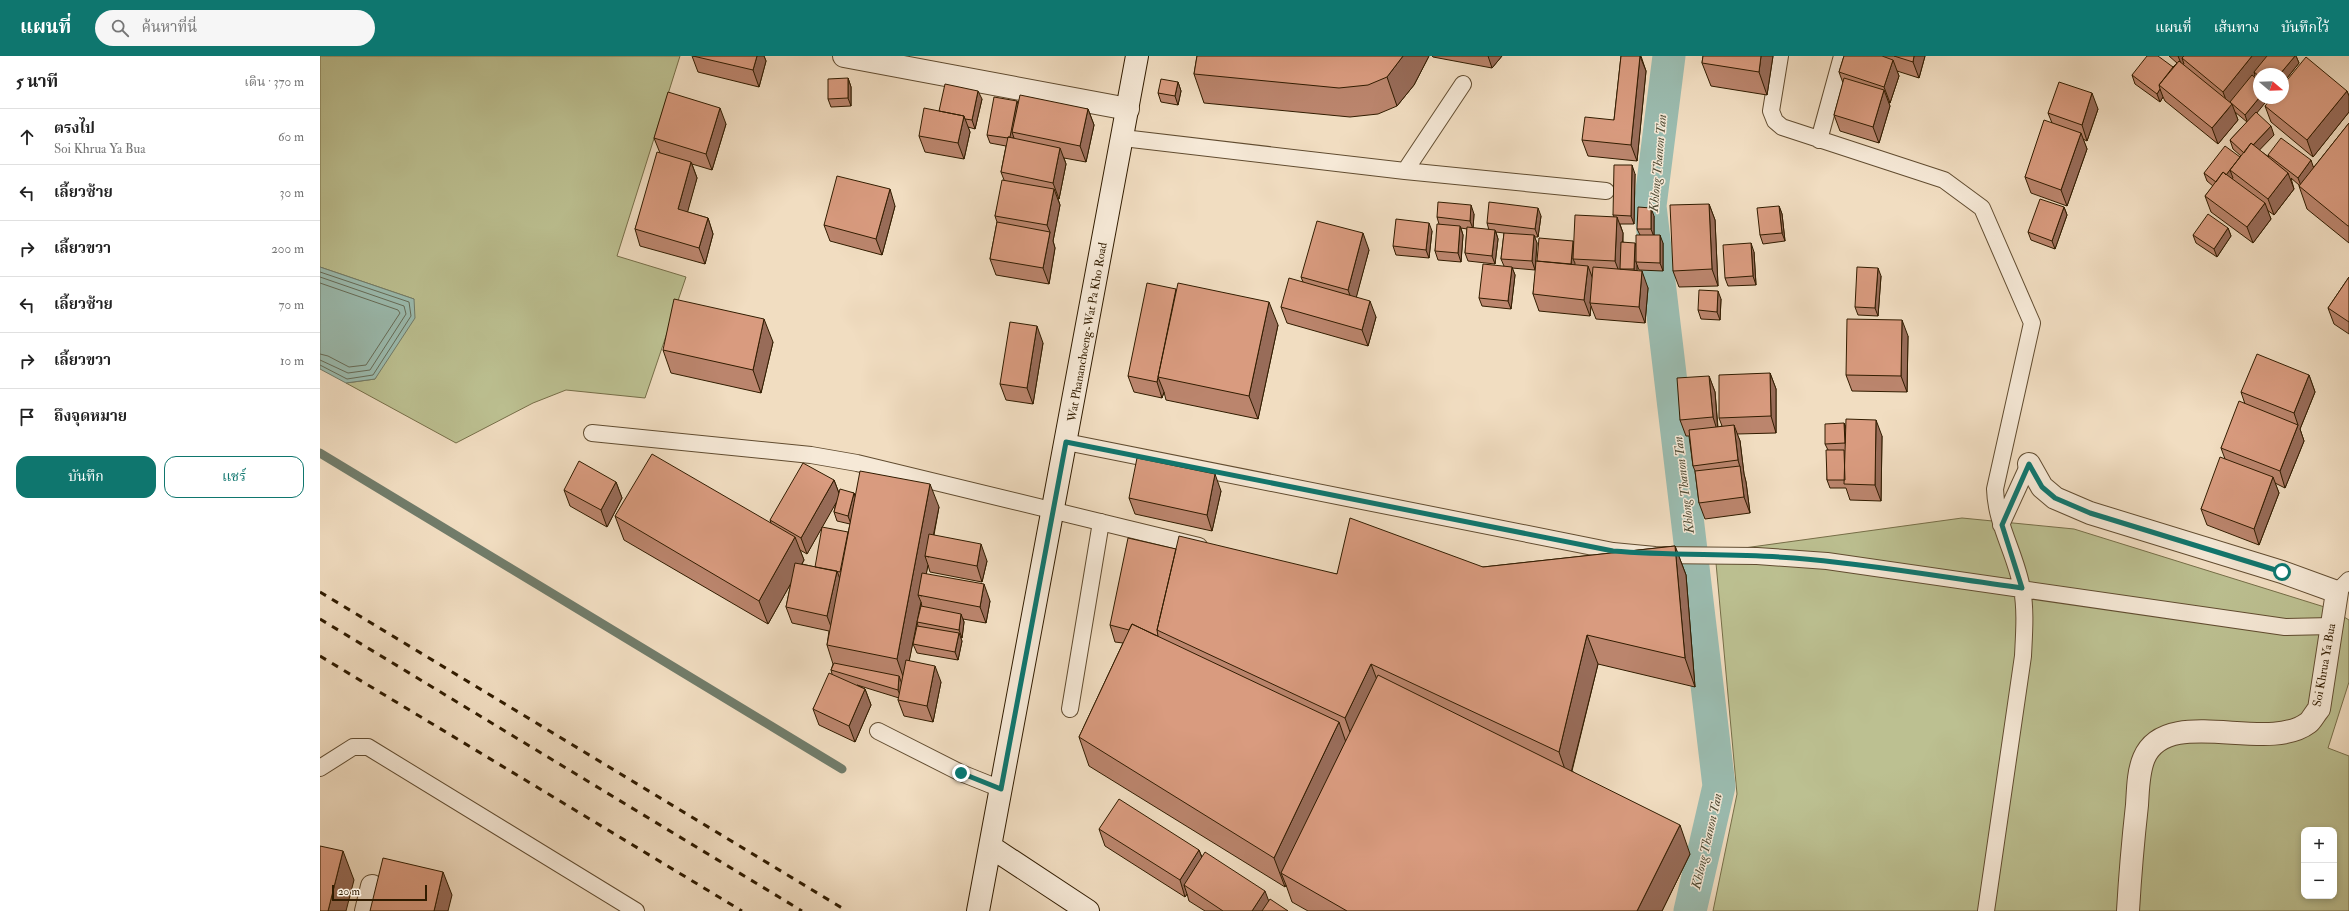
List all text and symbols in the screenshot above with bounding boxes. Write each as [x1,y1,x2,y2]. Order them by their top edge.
search box [95,10,375,46]
text: แผนที่ [20,15,71,39]
icon: search [109,17,131,39]
text: ค้นหาที่นี่ [141,18,197,37]
text: แผนที่ [2155,19,2192,36]
text: เส้นทาง [2214,19,2259,36]
text: บันทึกไว้ [2281,19,2329,36]
north arrow [2253,68,2289,104]
text: 5 นาที [16,71,58,92]
text: เดิน · 370 m [244,74,304,90]
water label: Khlong Thanon Tan [1646,114,1670,214]
text: ตรงไป [54,119,95,138]
icon: ahead [16,126,38,148]
text: 60 m [278,129,304,145]
text: Soi Khrua Ya Bua [54,141,146,157]
icon: left [16,182,38,204]
text: เลี้ยวซ้าย [54,183,113,202]
text: 30 m [280,185,304,201]
icon: right [16,238,38,260]
text: เลี้ยวขวา [54,239,111,258]
text: 200 m [271,241,304,257]
street label: Wat Phananchoeng-Wat Pa Kho Road [1064,241,1111,424]
icon: left [16,294,38,316]
text: เลี้ยวซ้าย [54,295,113,314]
text: 70 m [279,297,304,313]
icon: right [16,350,38,372]
text: เลี้ยวขวา [54,351,111,370]
text: 10 m [280,353,304,369]
icon: arrive [16,406,38,428]
text: ถึงจุดหมาย [54,407,127,426]
water label: Khlong Thanon Tan [1670,435,1698,535]
button: บันทึก [16,456,156,498]
button: แชร์ [164,456,304,498]
route start [2273,563,2291,581]
street label: Soi Khrua Ya Bua [2310,621,2339,708]
route end [952,764,970,782]
water label: Khlong Thanon Tan [1688,792,1726,892]
map controls [2301,827,2337,899]
button: + [2301,827,2337,863]
button: − [2301,863,2337,899]
scale bar [332,883,427,902]
text: 20 m [338,885,360,898]

